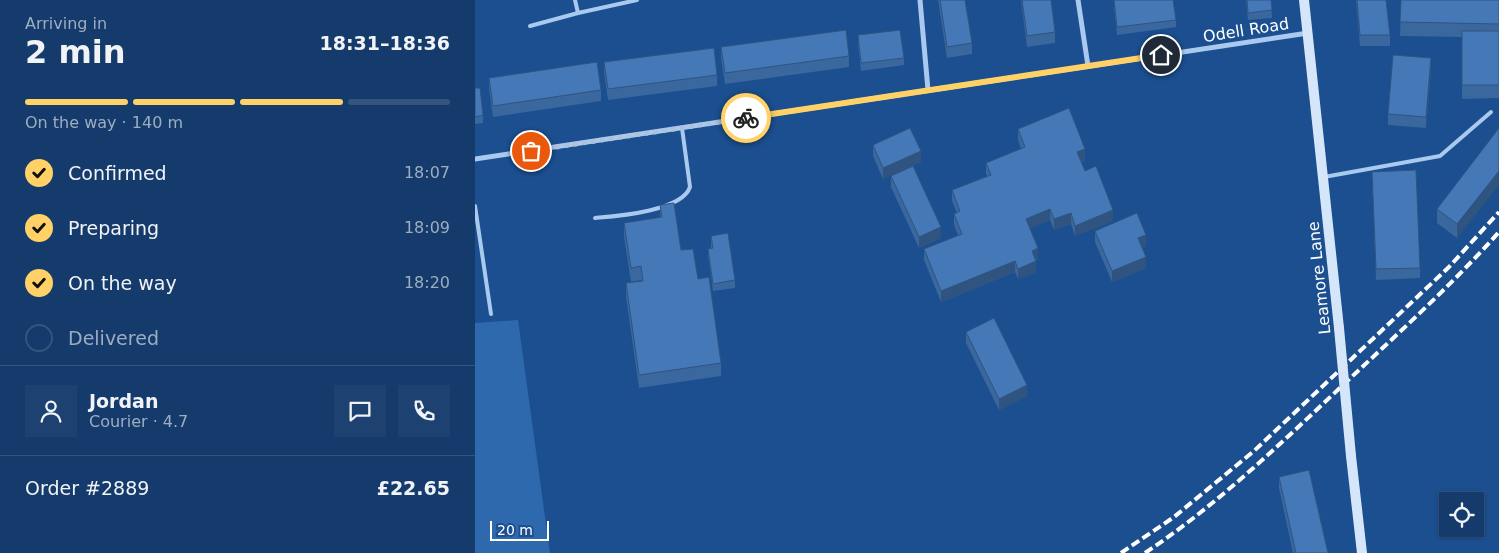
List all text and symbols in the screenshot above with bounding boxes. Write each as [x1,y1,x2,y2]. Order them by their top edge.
text: Arriving in [25,14,107,33]
street label: Odell Road [1202,14,1290,46]
text: 18:31–18:36 [320,32,450,54]
text: 2 min [25,33,126,71]
pin [1140,34,1182,76]
icon: home [1147,41,1175,69]
courier [721,93,771,143]
icon: bike [732,104,760,132]
text: On the way · 140 m [25,113,183,132]
pin [510,130,552,172]
icon: bag [517,137,545,165]
icon: check [25,159,53,187]
text: Confirmed [68,162,167,184]
text: 18:07 [404,163,450,182]
icon: check [25,214,53,242]
text: Preparing [68,217,159,239]
text: 18:09 [404,218,450,237]
street label: Leamore Lane [1304,221,1334,335]
icon: check [25,269,53,297]
text: On the way [68,272,177,294]
text: 18:20 [404,273,450,292]
text: Delivered [68,327,159,349]
button: person [25,385,77,437]
button: chat [334,385,386,437]
button: phone [398,385,450,437]
text: Jordan [89,390,158,412]
text: Courier · 4.7 [89,412,188,431]
text: Order #2889 [25,477,149,499]
text: £22.65 [377,477,450,499]
map controls [1439,492,1484,537]
button: locate [1439,492,1484,537]
scale bar [490,518,549,541]
text: 20 m [497,522,533,538]

